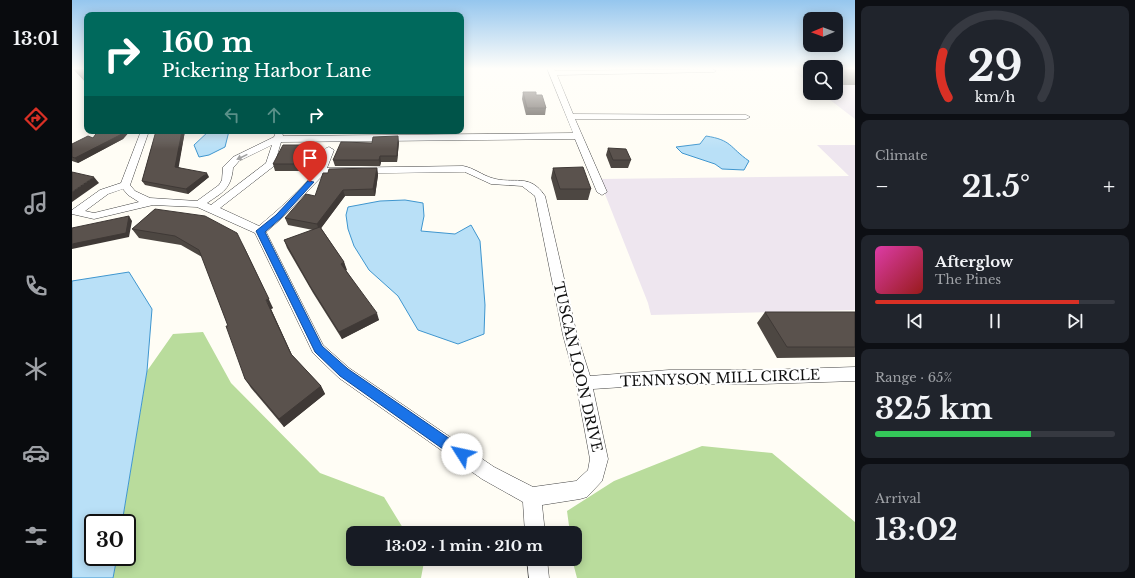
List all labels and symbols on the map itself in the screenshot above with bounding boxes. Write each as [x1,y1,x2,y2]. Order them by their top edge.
north arrow [803,12,843,52]
pin [293,141,327,182]
one-way arrow [236,154,248,160]
street label: TUSCAN LOON DRIVE [550,280,606,454]
street label: TENNYSON MILL CIRCLE [620,366,820,390]
position arrow [441,433,483,475]
speed limit sign: 30 [84,514,136,566]

